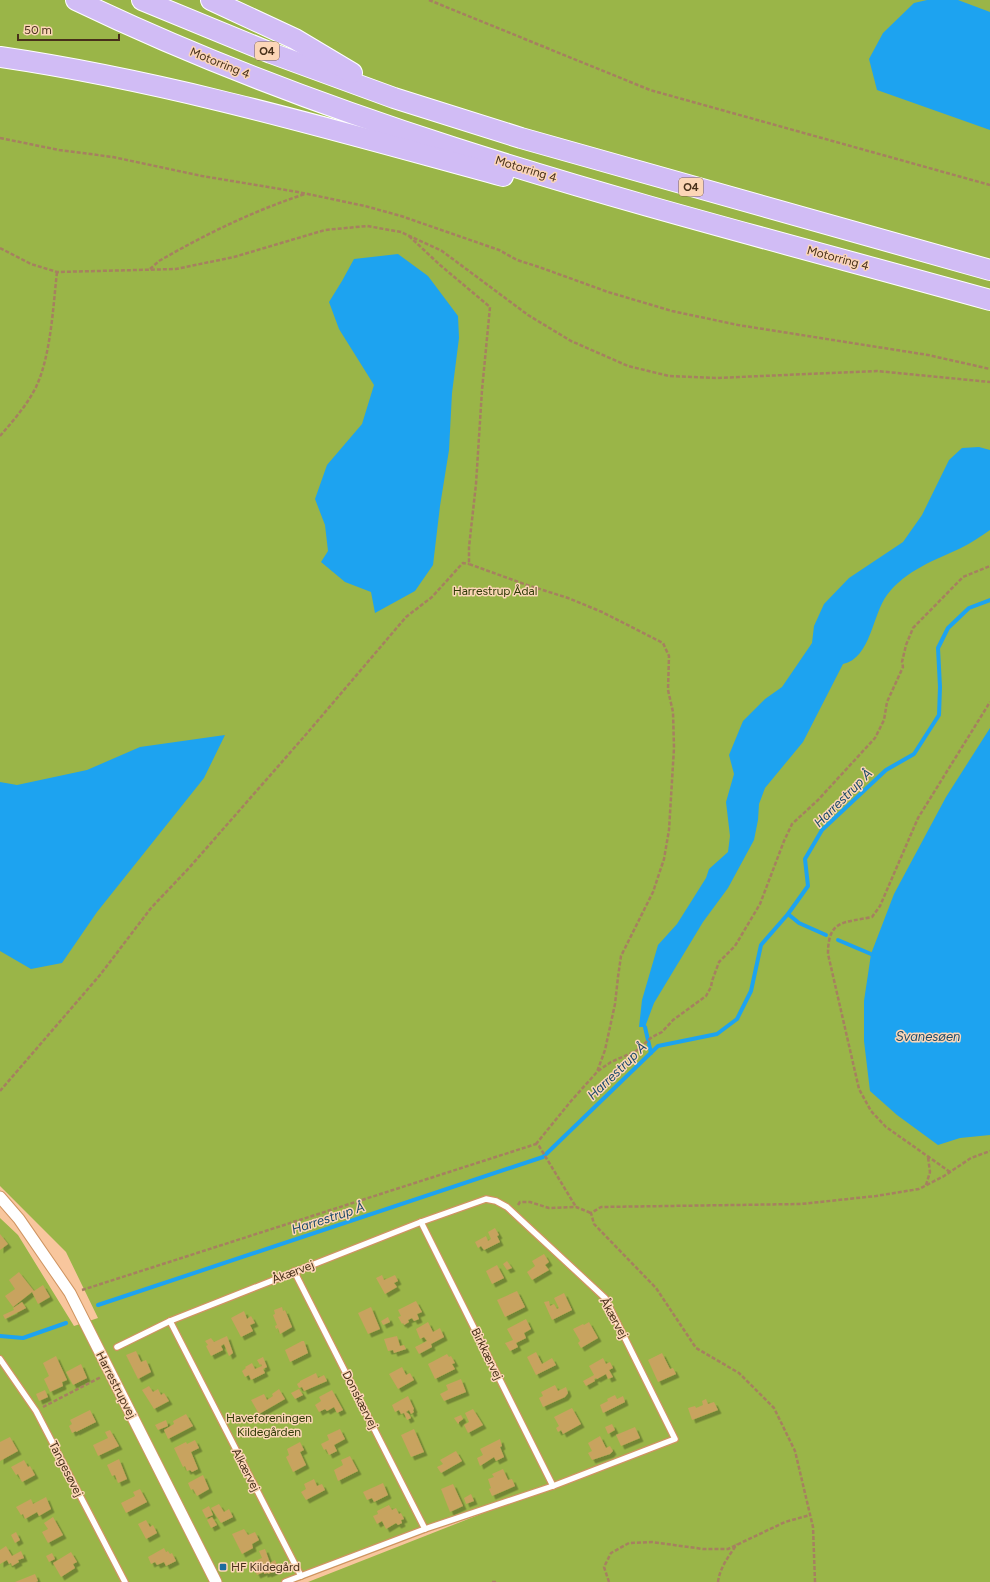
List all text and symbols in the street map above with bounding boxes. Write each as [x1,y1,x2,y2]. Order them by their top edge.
scale bar [18,16,119,42]
text: 50 m [24,23,52,37]
road number: O4 [255,42,279,60]
street label: Motorring 4 [188,45,253,82]
street label: Motorring 4 [494,153,559,185]
road number: O4 [679,178,703,196]
street label: Motorring 4 [805,243,871,273]
park label: Harrestrup Ådal [453,584,537,598]
water label: Harrestrup Å [810,765,875,830]
water label: Svanesøen [896,1029,960,1044]
water label: Harrestrup Å [584,1038,650,1103]
water label: Harrestrup Å [289,1198,367,1237]
street label: Åkærvej [270,1258,316,1286]
street label: Åkærvej [597,1295,631,1341]
street label: Birkkærvej [468,1326,506,1382]
street label: Harrestrupvej [93,1349,139,1421]
street label: Donskærvej [339,1368,381,1432]
park label: Haveforeningen Kildegården [226,1411,312,1439]
street label: Tangesøvej [46,1439,86,1499]
street label: Alkærvej [229,1446,263,1494]
place label: HF Kildegård [231,1560,300,1574]
marker: HF Kildegård [218,1562,228,1572]

